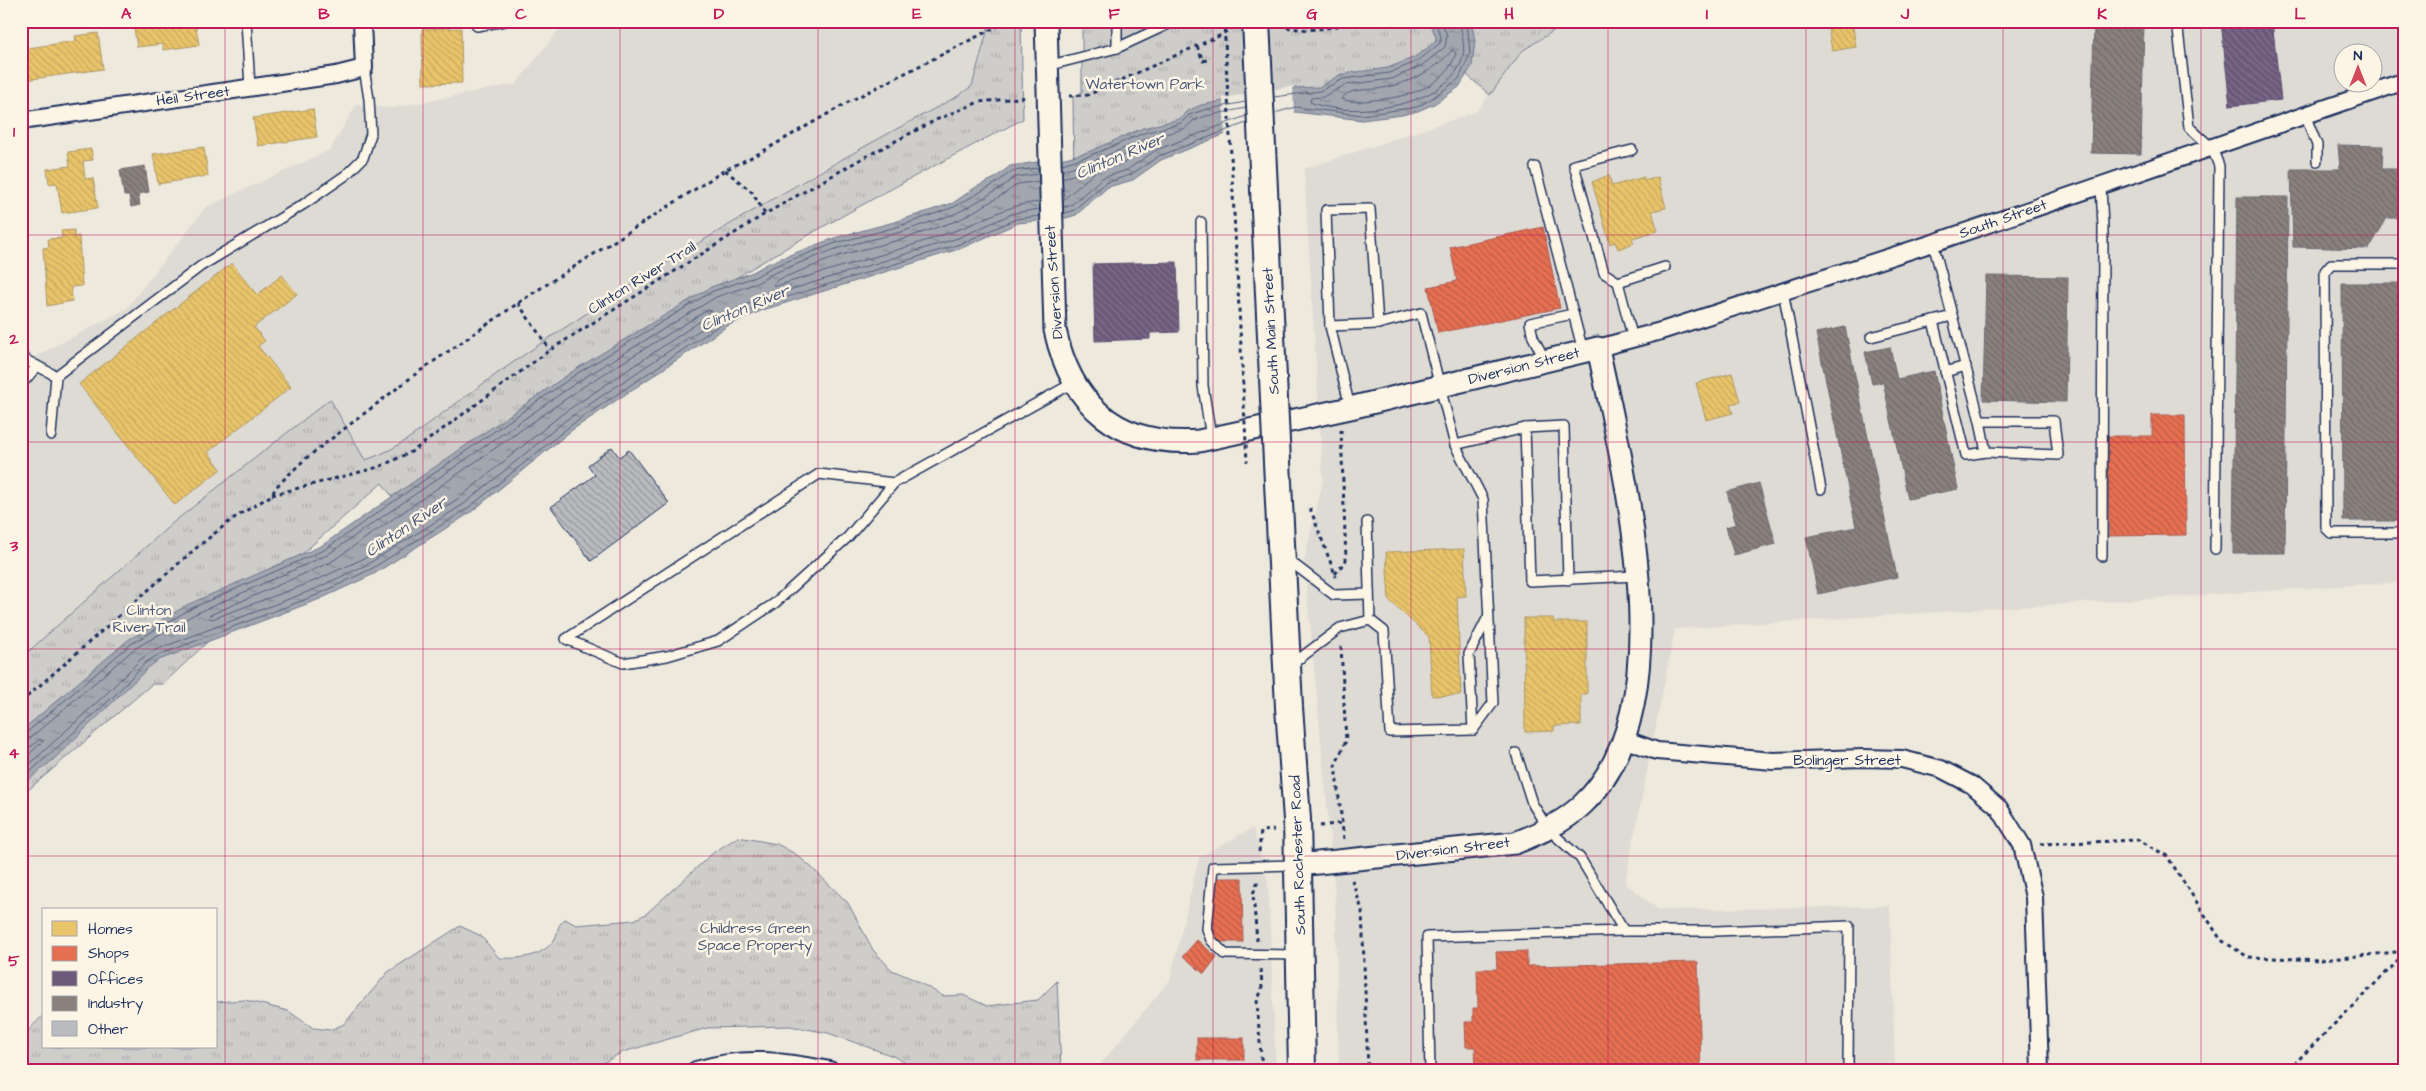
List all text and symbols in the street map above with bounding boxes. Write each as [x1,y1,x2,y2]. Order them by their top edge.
text: A [121,3,132,25]
text: B [318,3,330,25]
text: C [515,3,527,25]
text: D [714,3,725,25]
text: E [912,3,922,25]
text: F [1108,3,1120,25]
text: G [1306,3,1318,25]
text: H [1504,3,1514,25]
text: I [1706,3,1708,25]
text: J [1900,3,1910,25]
text: K [2097,3,2107,25]
text: L [2294,3,2306,25]
north arrow [2334,42,2384,92]
text: N [2354,46,2363,66]
park label: Watertown Park [1085,74,1205,95]
street label: Heil Street [155,80,231,112]
text: 1 [13,121,16,143]
water label: Clinton River [1073,127,1169,184]
street label: South Street [1956,194,2050,244]
street label: Diversion Street [1040,224,1068,340]
street label: Clinton River Trail [584,236,700,320]
street label: South Main Street [1257,267,1285,395]
water label: Clinton River [698,279,794,336]
text: 2 [8,328,19,350]
street label: Diversion Street [1466,342,1582,390]
water label: Clinton River [361,490,453,562]
text: 3 [9,535,19,557]
park label: Clinton River Trail [112,600,186,638]
text: 4 [9,742,20,764]
street label: Bolinger Street [1793,750,1901,772]
street label: South Rochester Road [1285,774,1311,935]
street label: Diversion Street [1395,832,1511,866]
legend [42,908,218,1048]
park label: Childress Green Space Property [698,918,812,957]
text: Homes [88,919,133,940]
text: Shops [88,943,130,964]
text: 5 [8,950,20,972]
text: Offices [88,969,144,990]
text: Industry [88,993,143,1015]
text: Other [88,1019,128,1040]

